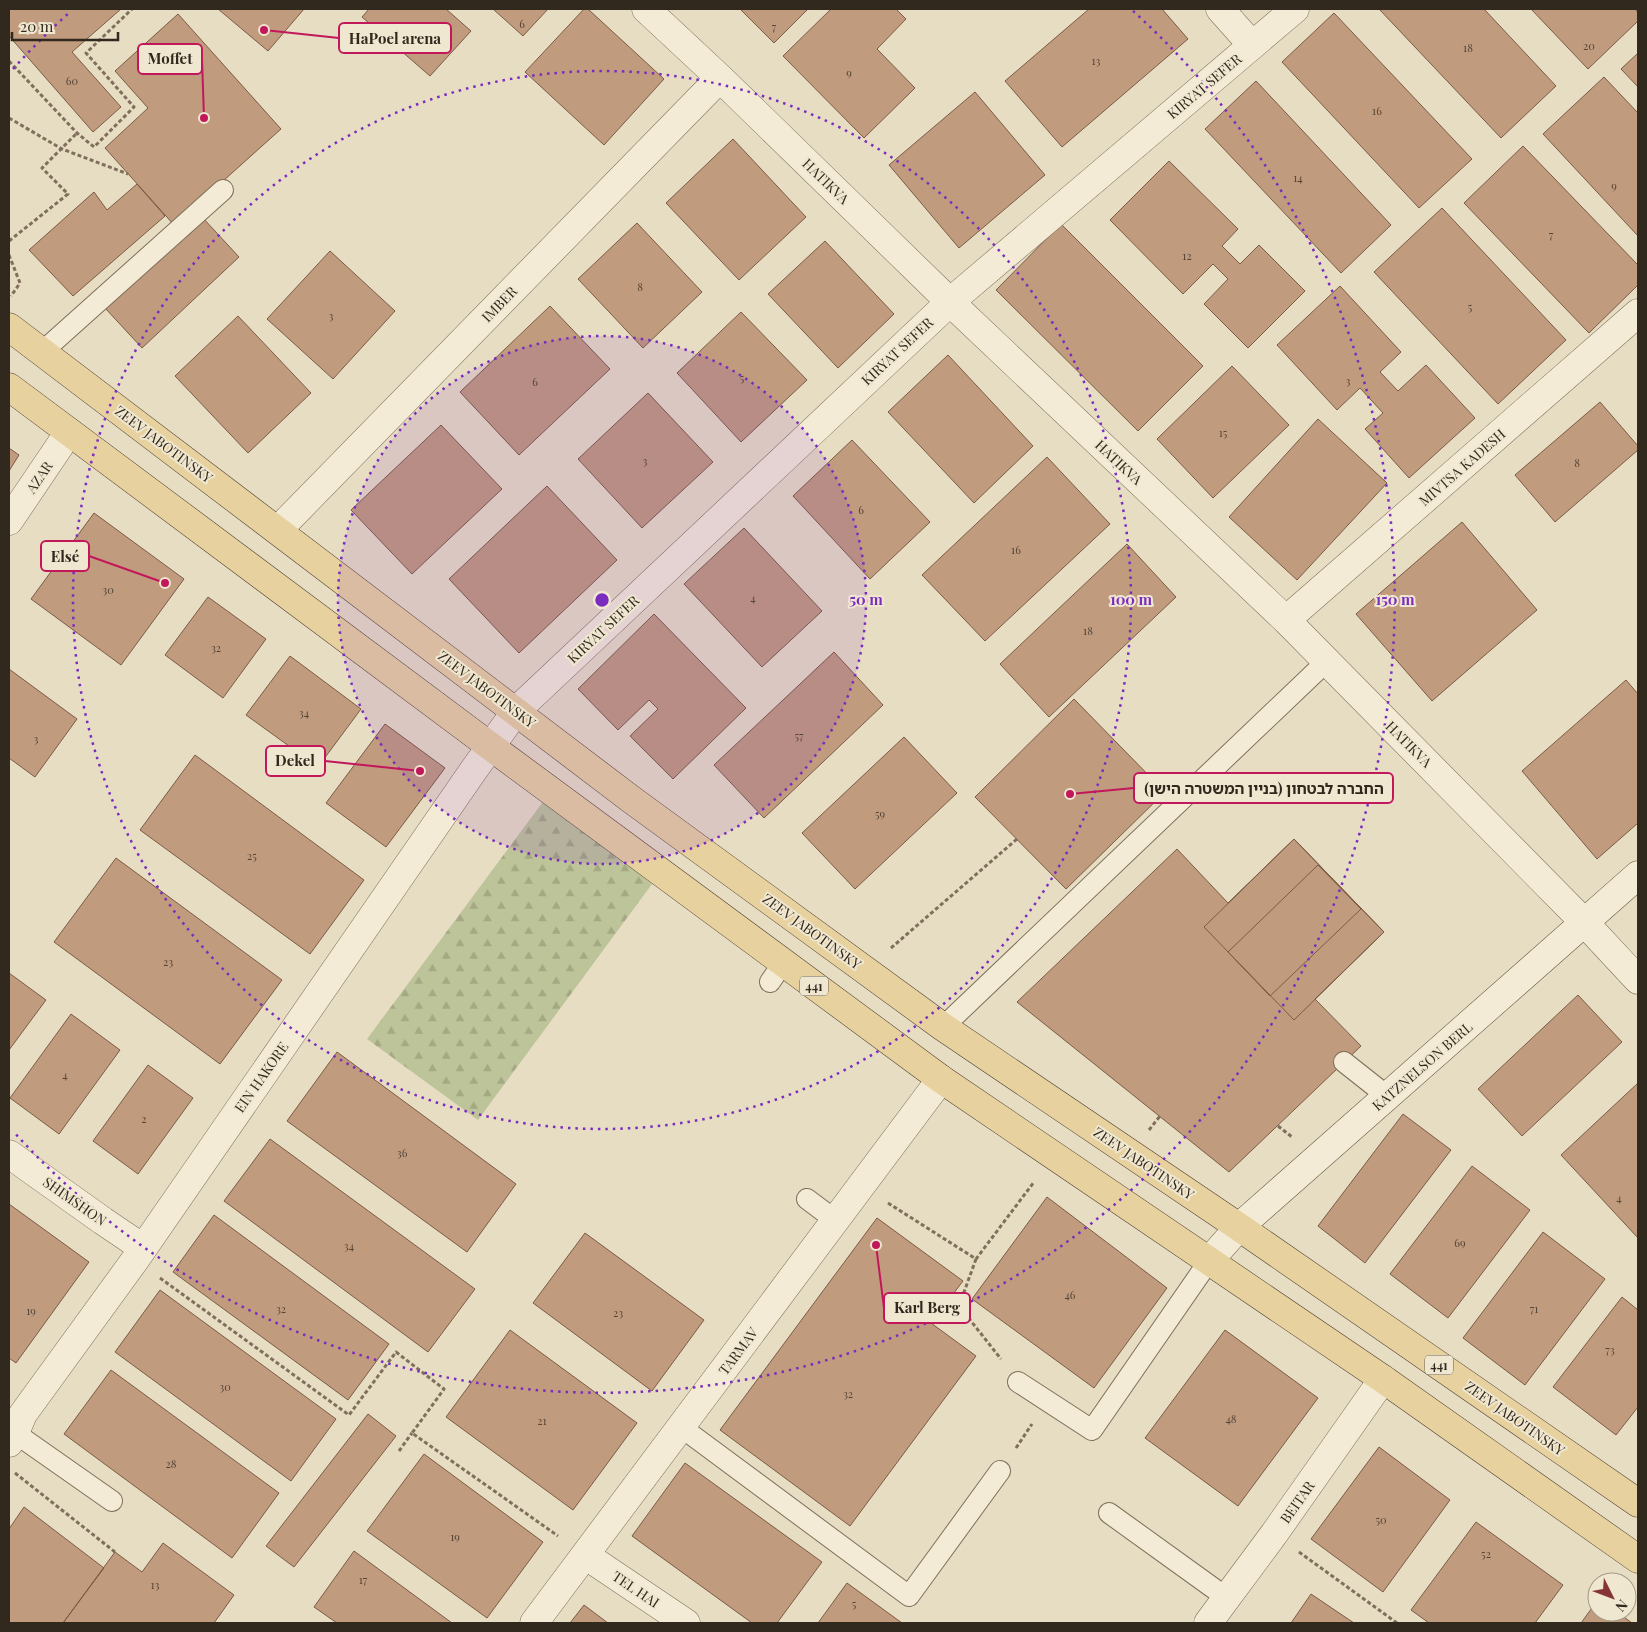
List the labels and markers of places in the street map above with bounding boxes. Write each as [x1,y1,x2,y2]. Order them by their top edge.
callout: HaPoel arena [339,23,451,53]
callout: Moffet [138,44,202,74]
callout: Elsé [41,541,89,571]
centre of rings [593,591,611,609]
callout: Dekel [266,746,325,776]
callout: החברה לבטחון (בניין המשטרה הישן) [1134,773,1393,803]
callout: Karl Berg [884,1293,970,1323]

